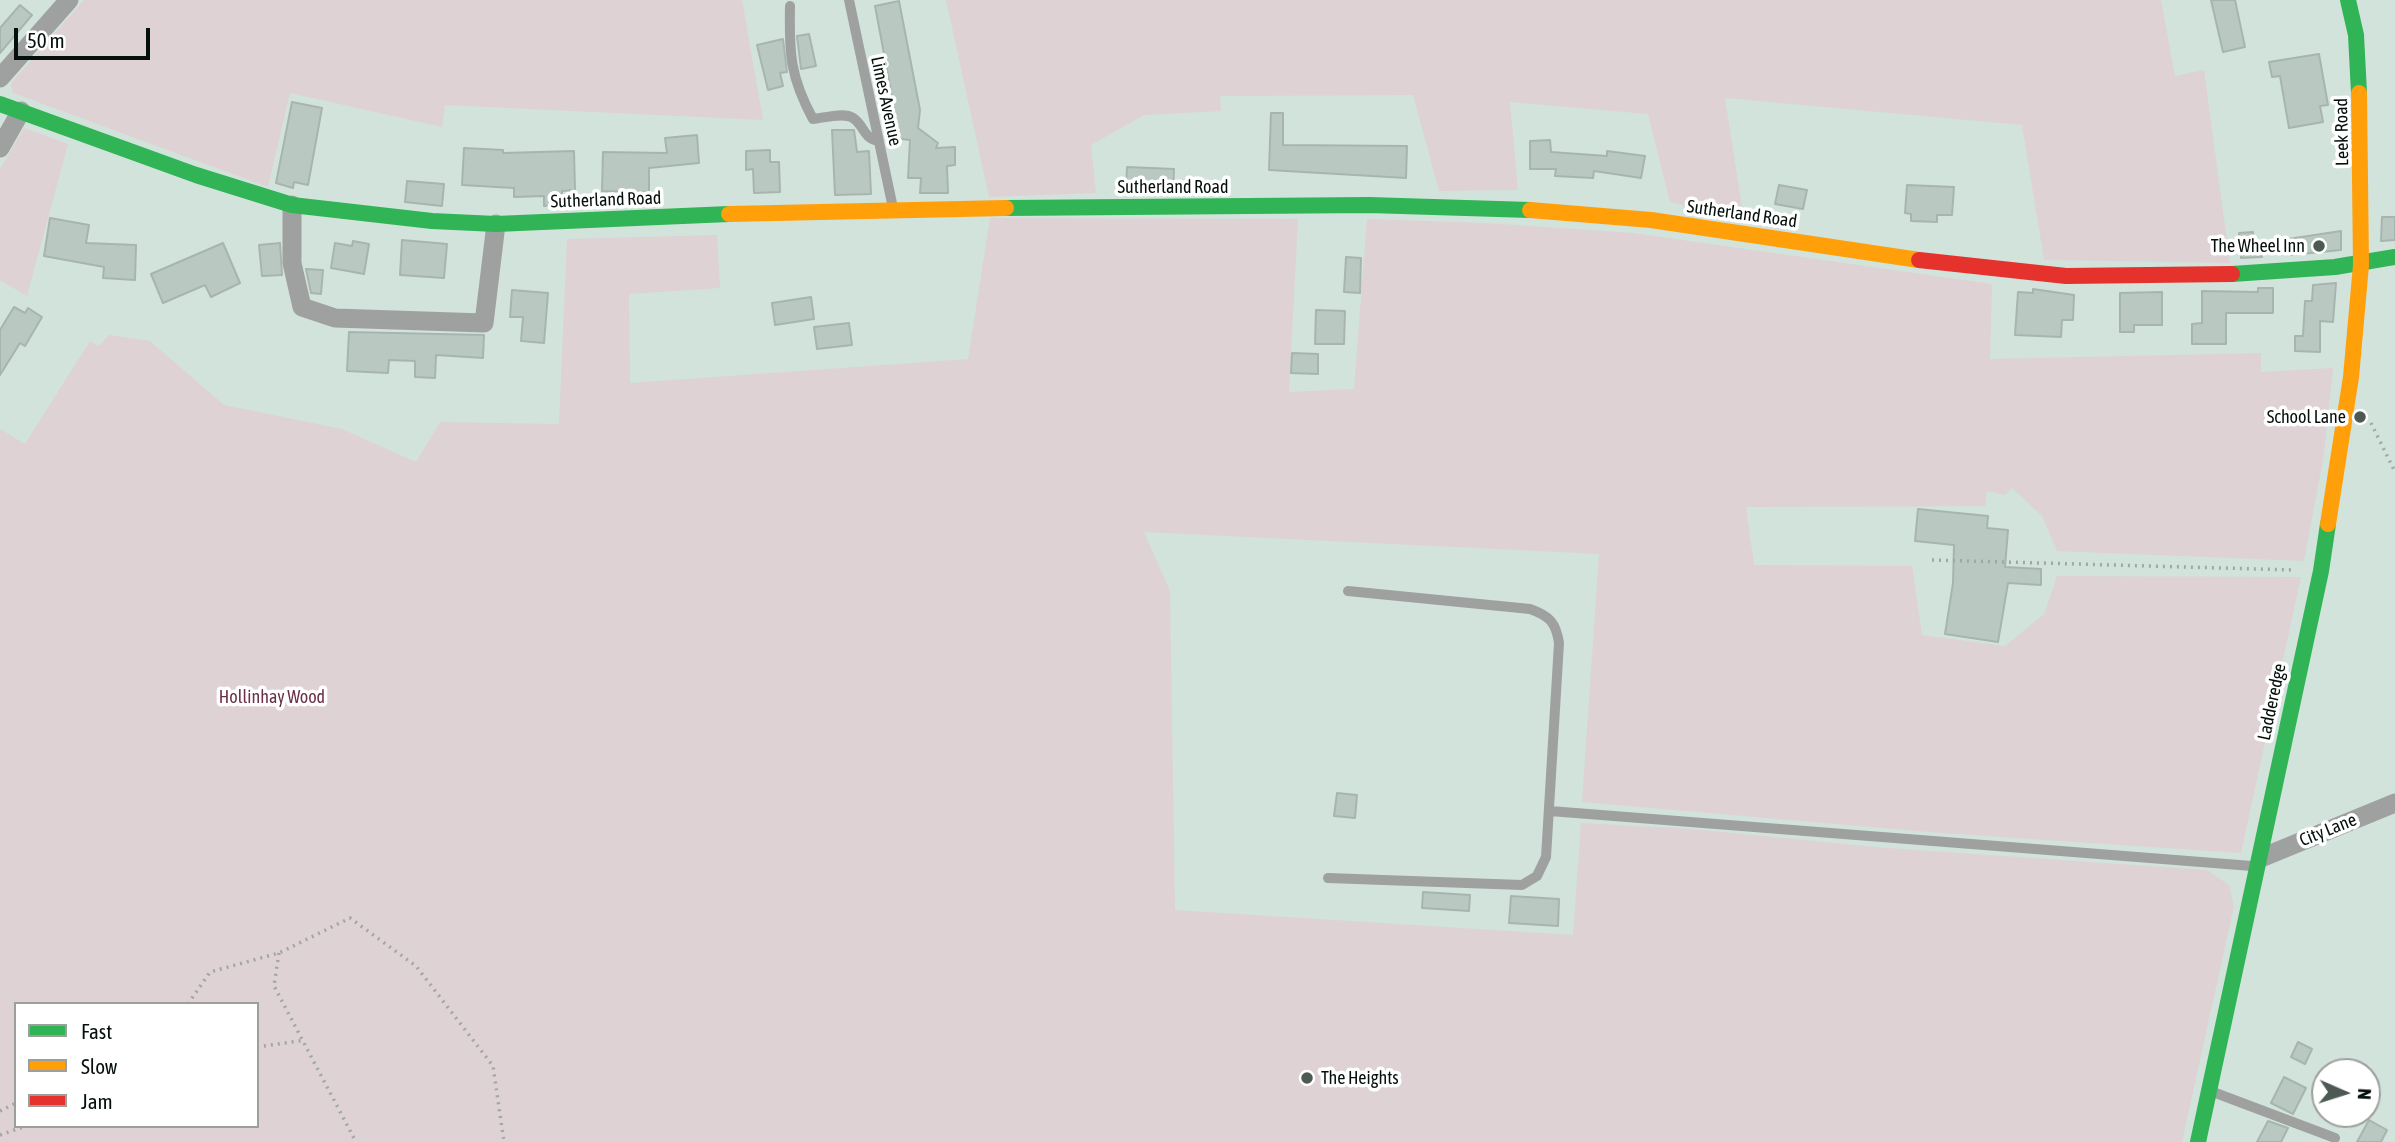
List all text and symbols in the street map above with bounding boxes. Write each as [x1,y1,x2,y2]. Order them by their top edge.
scale bar [18,14,154,58]
text: 50 m [27,28,65,52]
street label: Limes Avenue [866,54,906,148]
street label: Leek Road [2331,98,2353,166]
street label: Sutherland Road [1118,176,1228,198]
street label: Sutherland Road [550,187,662,213]
street label: Sutherland Road [1686,196,1798,232]
place label: The Wheel Inn [2211,235,2305,257]
marker: The Wheel Inn [2311,238,2327,254]
place label: School Lane [2267,406,2346,428]
marker: School Lane [2352,409,2368,425]
street label: Ladderedge [2253,662,2291,742]
park label: Hollinhay Wood [219,686,325,708]
street label: City Lane [2296,809,2360,851]
legend [14,1002,259,1128]
text: Fast [81,1019,112,1043]
text: Slow [81,1054,117,1078]
north arrow [2311,1058,2381,1128]
place label: The Heights [1321,1067,1399,1089]
marker: The Heights [1299,1070,1315,1086]
text: N [2354,1088,2376,1100]
text: Jam [81,1089,113,1113]

